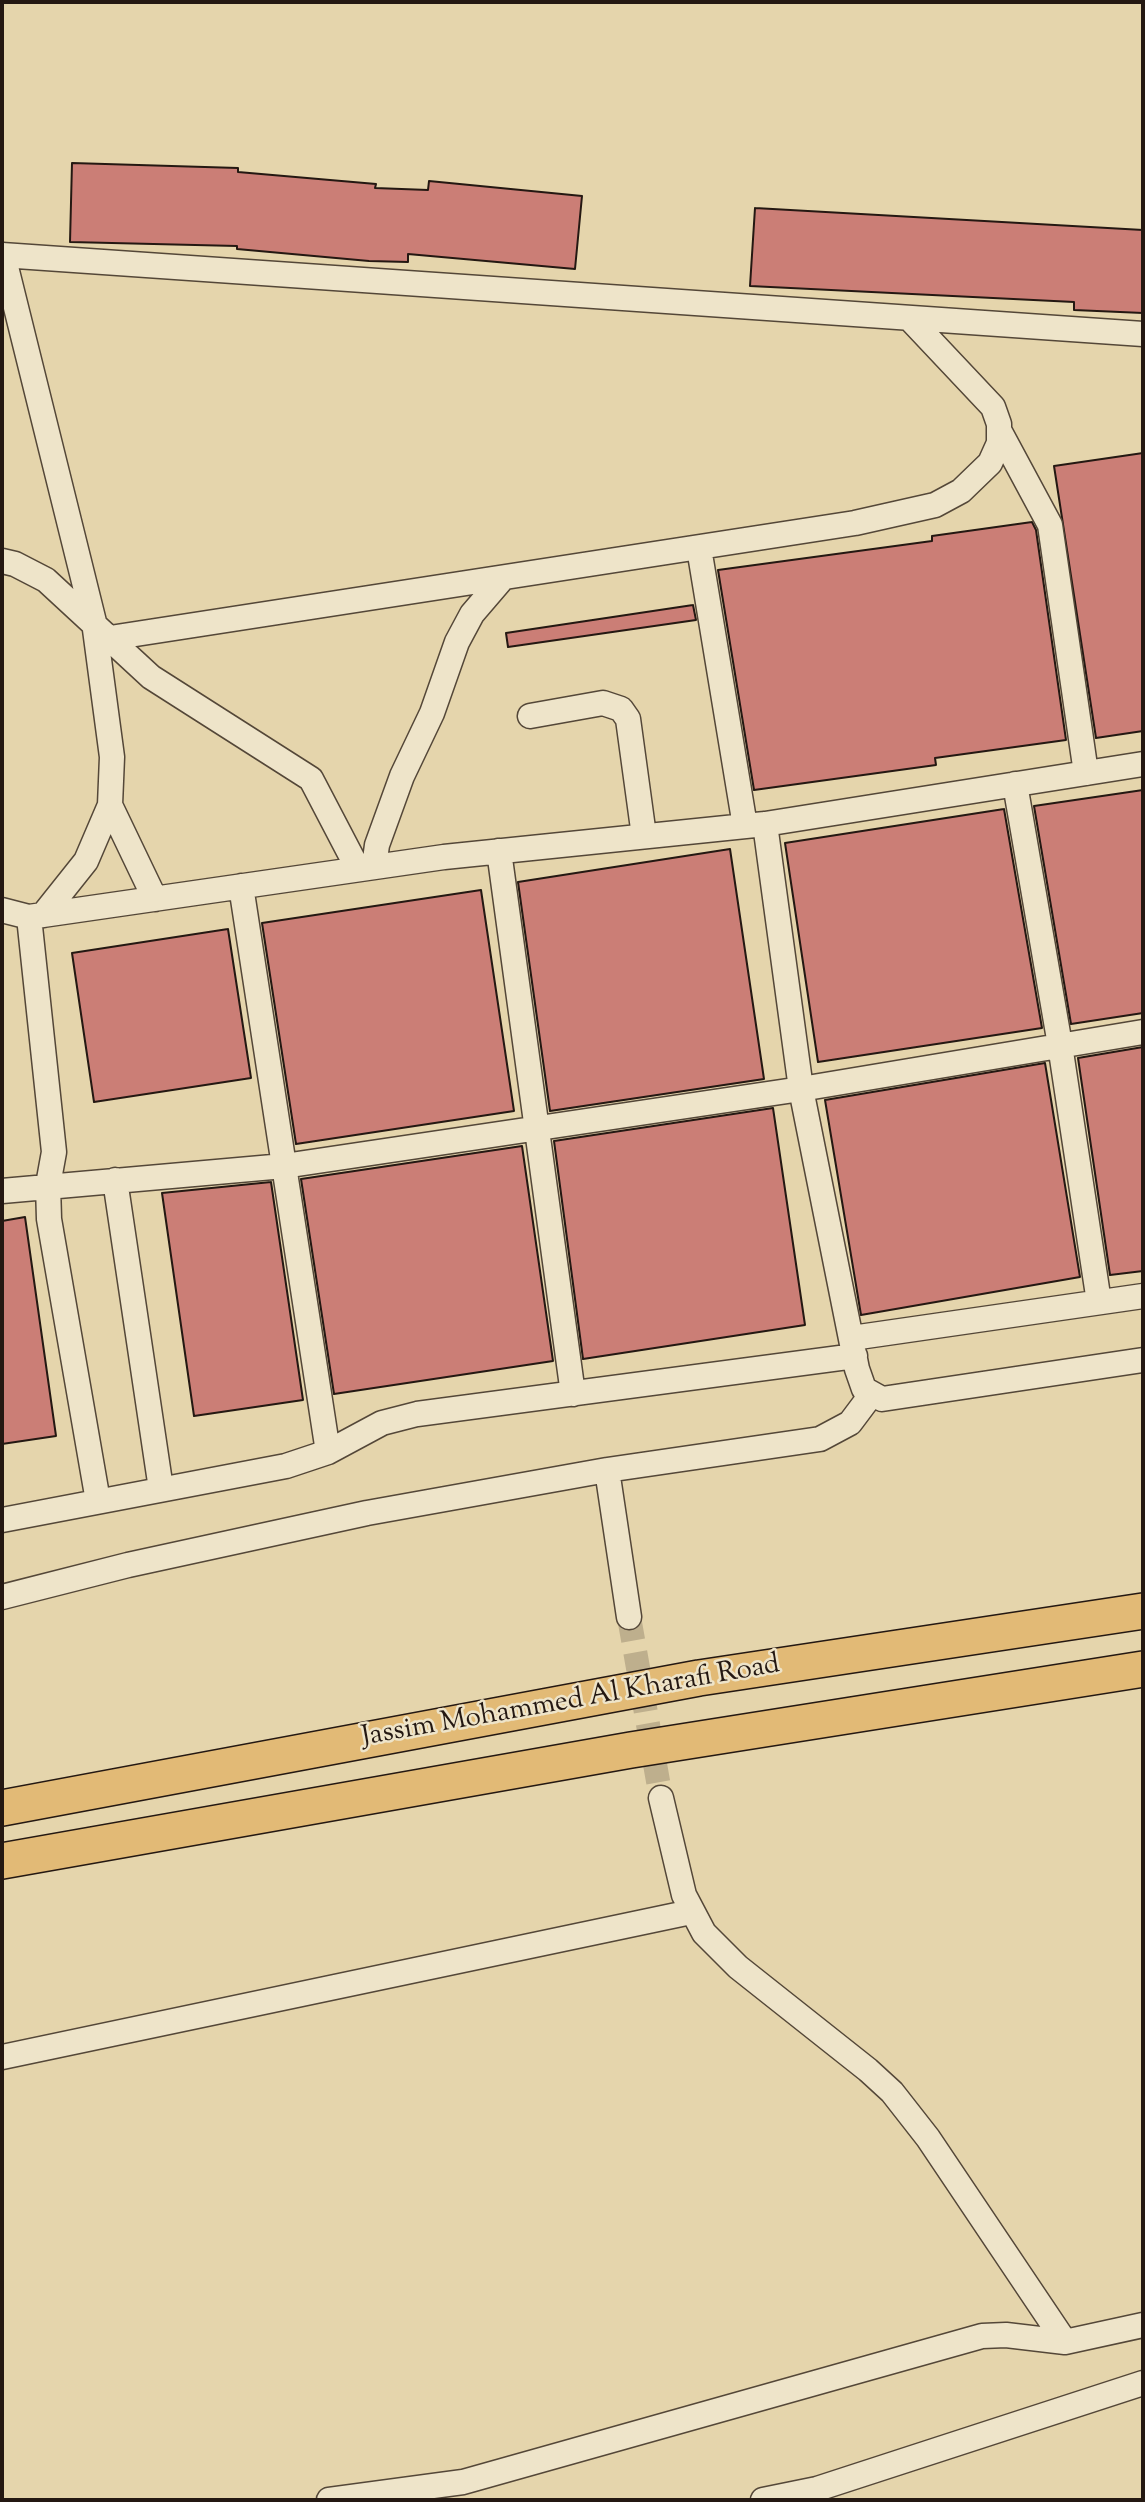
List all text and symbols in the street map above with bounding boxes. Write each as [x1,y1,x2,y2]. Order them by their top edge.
street label: Jassim Mohammed Al Kharafi Road [359,1650,783,1756]

